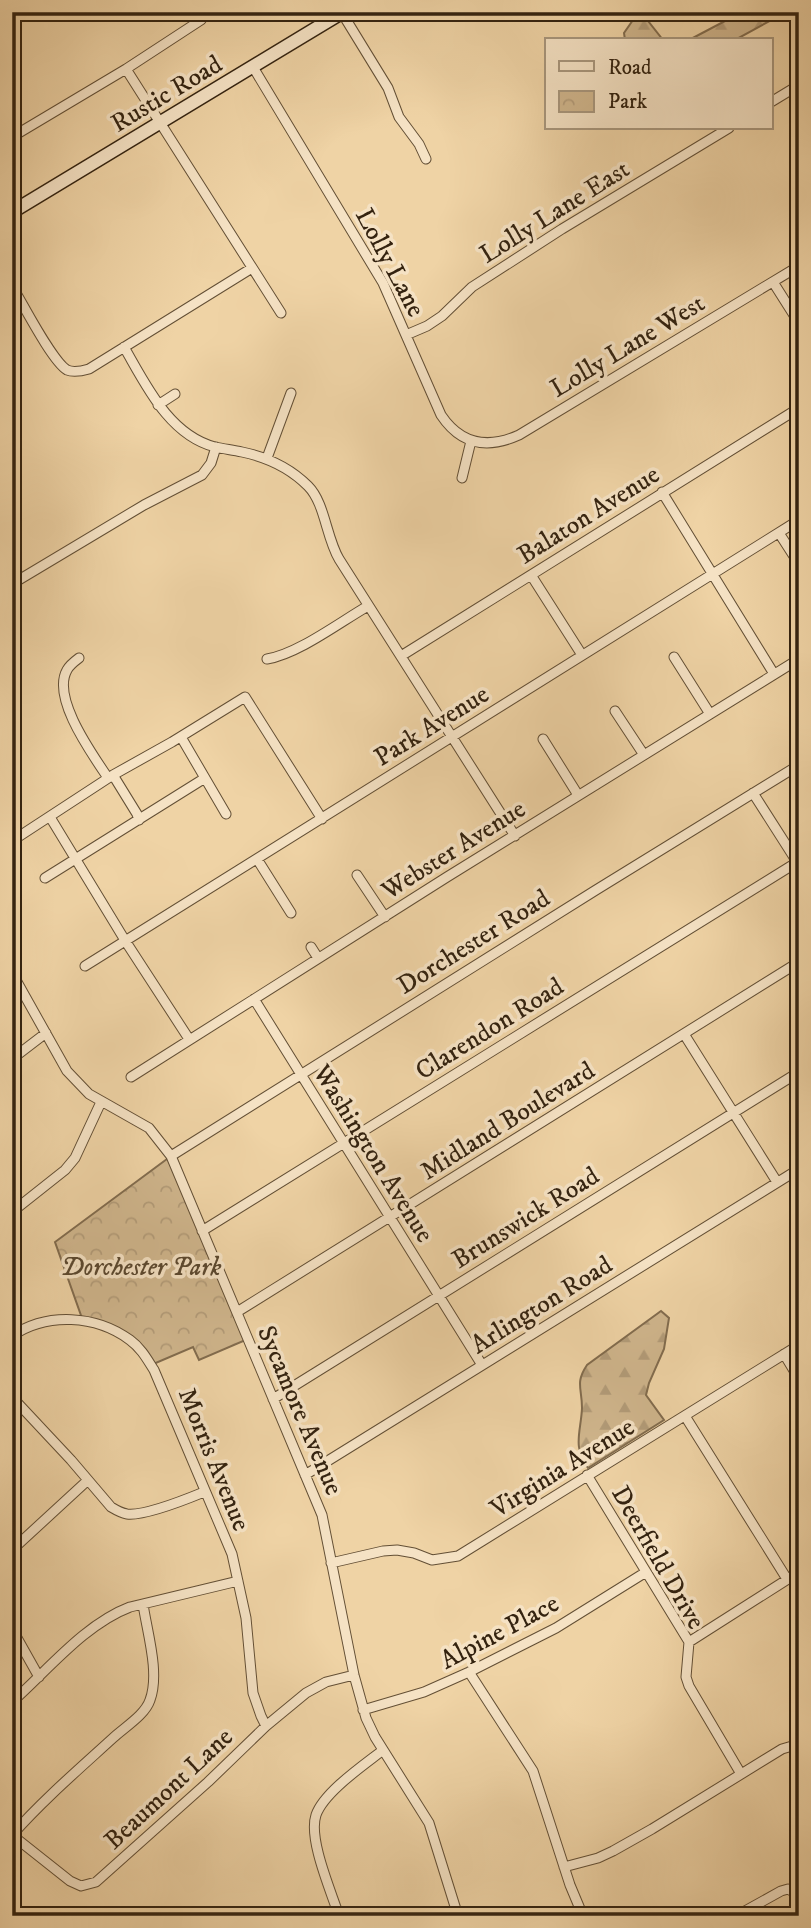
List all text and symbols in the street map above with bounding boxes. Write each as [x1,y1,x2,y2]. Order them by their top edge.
legend [545,38,772,130]
street label: Rustic Road [105,48,229,140]
text: Road [608,55,652,81]
text: Park [608,89,648,115]
street label: Lolly Lane East [474,153,636,271]
street label: Lolly Lane [347,203,432,323]
street label: Lolly Lane West [544,287,711,405]
street label: Balaton Avenue [512,459,666,572]
street label: Park Avenue [368,678,495,774]
street label: Webster Avenue [375,793,532,908]
street label: Dorchester Road [391,882,556,1002]
street label: Clarendon Road [410,971,570,1088]
street label: Midland Boulevard [414,1054,601,1188]
street label: Washington Avenue [304,1058,441,1249]
street label: Brunswick Road [446,1160,606,1277]
street label: Arlington Road [465,1249,619,1362]
park label: Dorchester Park [61,1251,221,1284]
street label: Sycamore Avenue [249,1321,350,1500]
street label: Morris Avenue [170,1383,257,1536]
street label: Virginia Avenue [484,1411,641,1526]
street label: Deerfield Drive [603,1480,712,1635]
street label: Alpine Place [435,1587,565,1677]
street label: Beaumont Lane [98,1721,240,1857]

